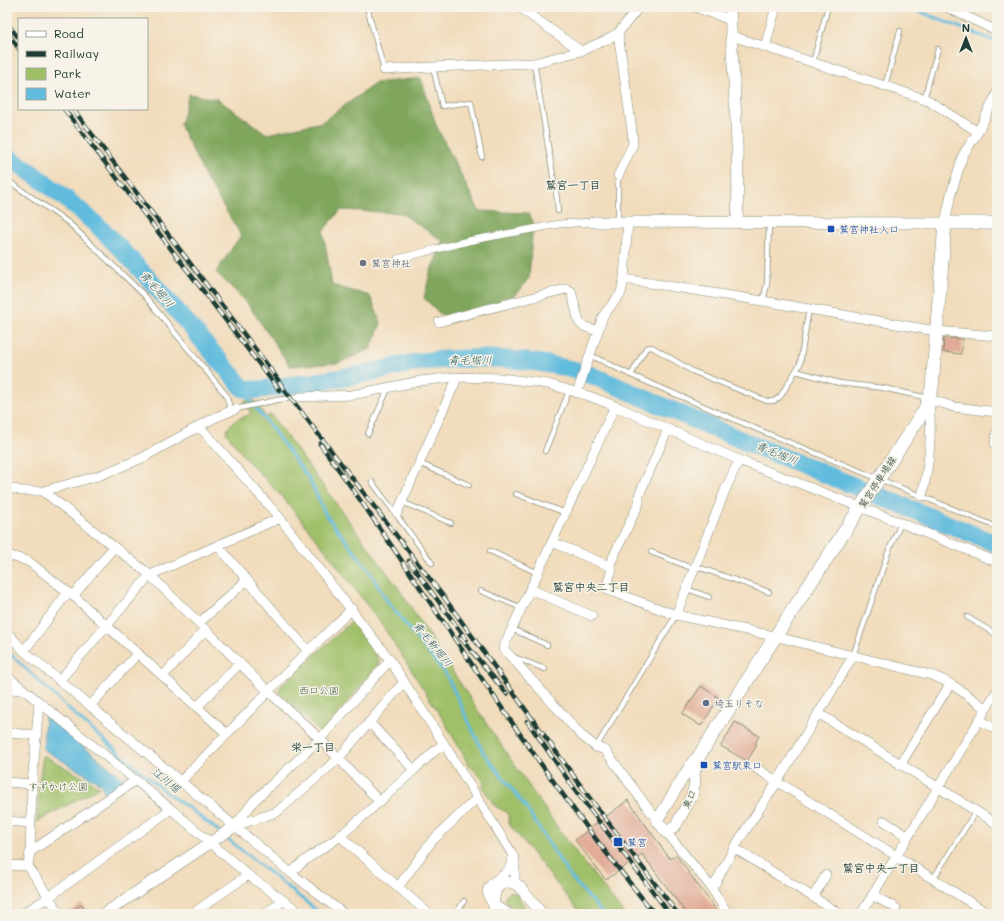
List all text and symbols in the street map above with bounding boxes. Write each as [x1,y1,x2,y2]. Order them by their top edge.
legend [18,18,148,110]
north arrow [946,18,986,58]
text: N [962,20,970,35]
text: Road [54,25,84,41]
text: Railway [54,45,99,61]
text: Park [54,65,81,81]
text: Water [54,85,91,101]
district label: 鷲宮一丁目 [546,177,601,192]
place label: 鷲宮神社入口 [839,222,899,236]
marker: 鷲宮神社入口 [826,224,836,234]
place label: 鷲宮神社 [371,256,411,270]
marker: 鷲宮神社 [358,258,368,268]
water label: 青毛堀川 [137,267,177,310]
water label: 青毛堀川 [448,352,492,367]
water label: 青毛堀川 [754,437,800,468]
street label: 鷲宮停車場線 [855,453,899,511]
district label: 鷲宮中央二丁目 [553,579,630,594]
water label: 青毛新堀川 [410,618,457,670]
park label: 西口公園 [299,683,339,697]
place label: 埼玉りそな [714,696,764,710]
marker: 埼玉りそな [701,698,711,708]
district label: 栄一丁目 [291,739,335,754]
place label: 鷲宮駅東口 [712,758,762,772]
marker: 鷲宮駅東口 [699,760,709,770]
water label: 江川堀 [149,763,185,796]
park label: すずかけ公園 [28,779,88,793]
street label: 東口 [679,787,699,811]
place label: 鷲宮 [627,835,647,849]
marker: 鷲宮 [612,836,624,848]
district label: 鷲宮中央一丁目 [843,860,920,875]

